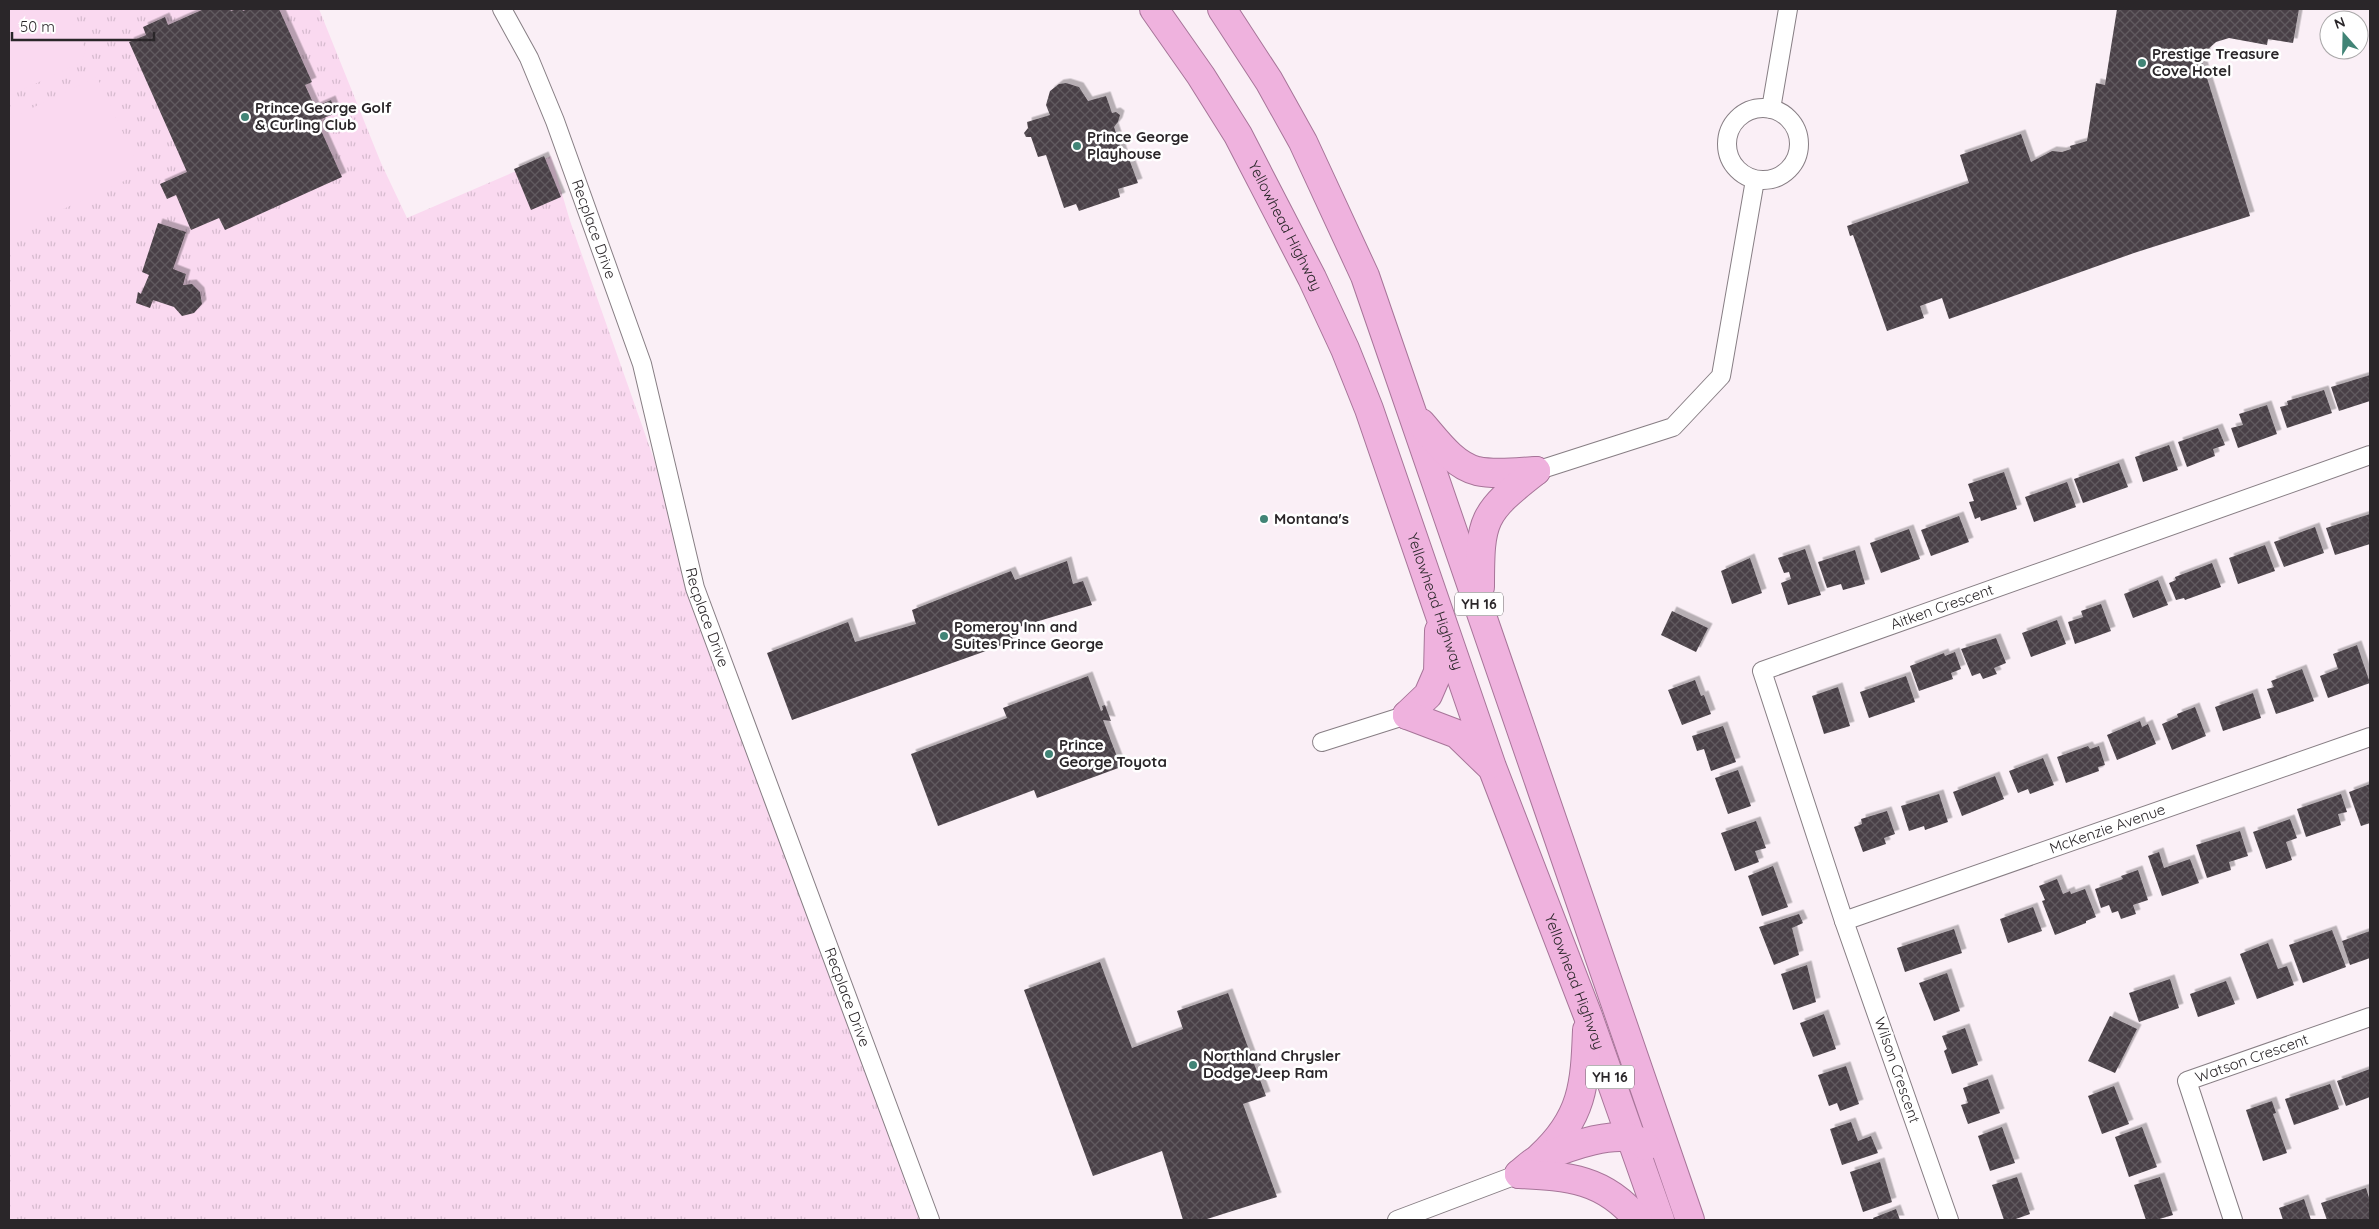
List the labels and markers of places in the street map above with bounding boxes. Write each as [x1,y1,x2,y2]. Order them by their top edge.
place label: Prestige Treasure Cove Hotel [2152,44,2280,80]
marker: Prestige Treasure Cove Hotel [2136,57,2148,69]
place label: Prince George Golf & Curling Club [255,98,392,134]
marker: Prince George Golf & Curling Club [239,111,251,123]
place label: Prince George Playhouse [1087,127,1189,163]
marker: Prince George Playhouse [1071,140,1083,152]
place label: Montana's [1274,509,1349,528]
marker: Montana's [1258,513,1270,525]
place label: Pomeroy Inn and Suites Prince George [954,617,1104,653]
marker: Pomeroy Inn and Suites Prince George [938,630,950,642]
place label: Prince George Toyota [1059,735,1167,771]
marker: Prince George Toyota [1043,748,1055,760]
place label: Northland Chrysler Dodge Jeep Ram [1203,1046,1341,1082]
marker: Northland Chrysler Dodge Jeep Ram [1187,1059,1199,1071]

